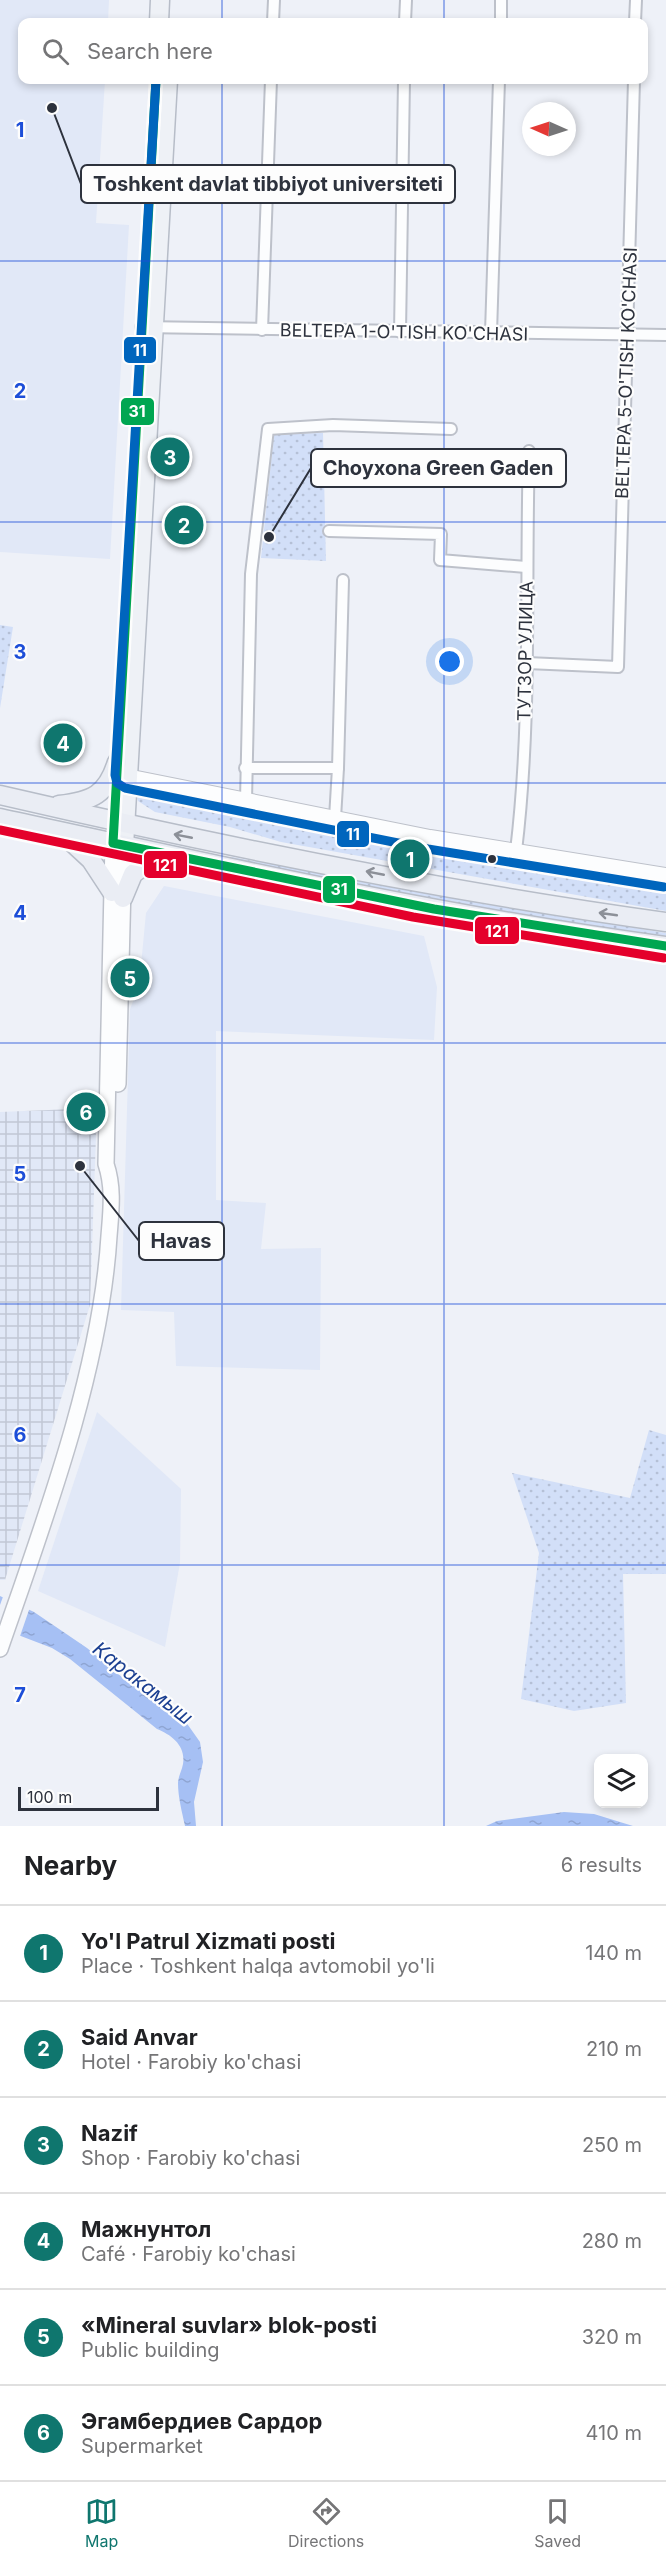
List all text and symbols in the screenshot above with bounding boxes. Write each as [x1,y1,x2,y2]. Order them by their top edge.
search box [18,18,648,84]
icon: search [39,35,72,68]
text: Search here [87,38,213,64]
north arrow [522,102,576,156]
text: 1 [16,118,24,142]
callout: Toshkent davlat tibbiyot universiteti [81,165,455,203]
text: Toshkent davlat tibbiyot universiteti [93,172,443,196]
street label: BELTEPA 5-O'TISH KO'CHASI [611,247,641,499]
street label: BELTEPA 1-O'TISH KO'CHASI [280,319,528,345]
line badge: 11 [123,336,157,364]
text: 11 [133,340,147,360]
text: 2 [14,379,26,403]
line badge: 31 [120,397,155,426]
text: 31 [128,401,146,421]
pin: 3 [150,434,190,480]
callout: Choyxona Green Gaden [311,449,566,487]
text: Choyxona Green Gaden [323,456,553,480]
pin: 2 [164,502,204,548]
street label: ТУТЗОР УЛИЦА [513,581,537,721]
text: 3 [14,640,26,664]
your location [435,647,464,676]
pin: 4 [44,720,82,766]
line badge: 11 [336,820,370,848]
text: 11 [346,824,360,844]
one-way arrow [174,830,193,841]
pin: 1 [390,836,430,882]
line badge: 121 [143,850,188,879]
unlabelled marker [486,853,498,865]
text: 121 [153,855,177,875]
one-way arrow [365,867,385,878]
line badge: 31 [322,875,356,904]
text: 31 [330,879,348,899]
text: 4 [13,901,27,925]
one-way arrow [599,909,618,920]
line badge: 121 [474,916,520,945]
text: 121 [485,921,509,941]
pin: 5 [110,956,150,1000]
pin: 6 [66,1090,106,1134]
text: 5 [14,1162,26,1186]
callout: Havas [139,1222,224,1260]
text: Havas [151,1229,211,1253]
text: 6 [14,1423,27,1447]
water label: Каракамыш [88,1637,198,1729]
text: 7 [14,1683,26,1707]
map controls [594,1754,648,1808]
button: layers [594,1754,648,1808]
scale bar [18,1784,159,1812]
text: 100 m [27,1787,72,1807]
text: Nearby [24,1850,117,1881]
text: 6 results [561,1853,642,1877]
text: Yo'l Patrul Xizmati posti [81,1928,336,1954]
text: 1 [39,1941,48,1965]
text: 140 m [585,1941,642,1965]
text: Place · Toshkent halqa avtomobil yo'li [81,1954,435,1978]
text: Said Anvar [81,2024,198,2050]
text: 2 [37,2037,50,2061]
text: 210 m [586,2037,642,2061]
text: Hotel · Farobiy ko'chasi [81,2050,301,2074]
text: Nazif [81,2120,138,2146]
text: 3 [37,2133,50,2157]
text: 250 m [582,2133,642,2157]
text: Shop · Farobiy ko'chasi [81,2146,300,2170]
text: Мажнунтол [81,2216,211,2242]
text: 4 [37,2229,50,2253]
text: 280 m [582,2229,642,2253]
text: Café · Farobiy ko'chasi [81,2242,296,2266]
text: «Mineral suvlar» blok-posti [81,2312,377,2338]
text: 5 [37,2325,50,2349]
text: 320 m [582,2325,642,2349]
text: Public building [81,2338,220,2362]
text: Эгамбердиев Сардор [81,2408,322,2434]
text: 6 [37,2421,50,2445]
text: 410 m [586,2421,642,2445]
text: Supermarket [81,2434,203,2458]
tab: Map [85,2495,118,2551]
tab: Directions [288,2495,364,2551]
tab: Saved [534,2495,581,2551]

